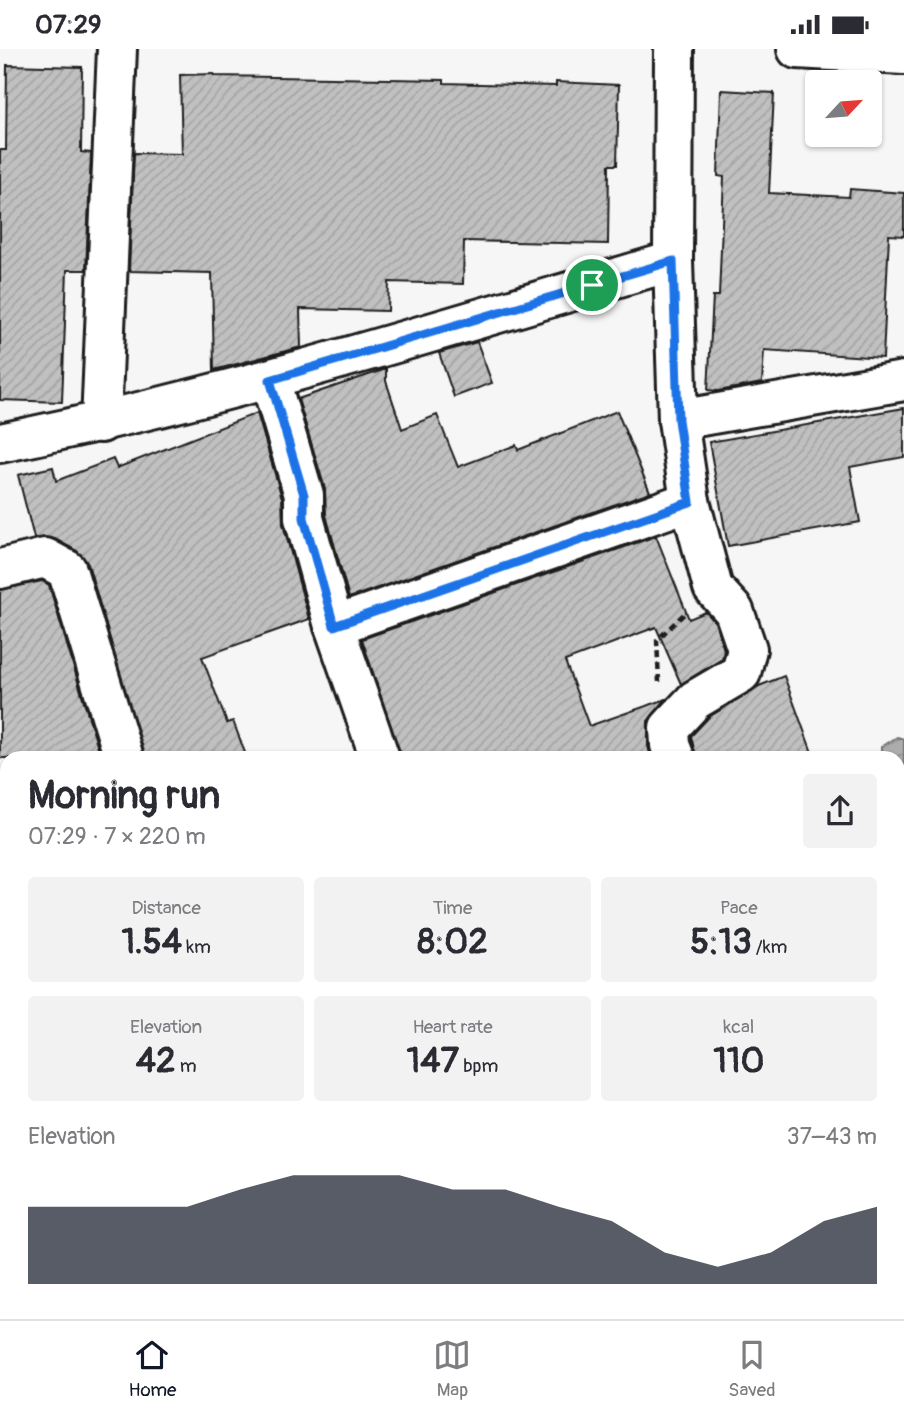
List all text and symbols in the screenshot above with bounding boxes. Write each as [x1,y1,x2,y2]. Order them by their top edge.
text: 07:29 [35,9,101,41]
north arrow [805,70,882,147]
map controls [805,70,882,147]
pin [562,255,622,315]
icon: arrive [573,266,611,304]
text: Morning run [28,772,220,820]
button: share [803,774,877,848]
text: 07:29 · 7 × 220 m [28,822,206,851]
text: Distance [131,896,201,920]
text: Time [433,896,472,920]
text: Pace [720,896,758,920]
text: 1.54 [121,920,182,964]
text: 8:02 [417,920,488,964]
text: 5:13 [690,920,752,964]
text: km [182,935,211,959]
text: /km [752,935,787,959]
text: Elevation [130,1015,202,1039]
text: Heart rate [412,1015,493,1039]
text: kcal [723,1015,754,1039]
text: 42 [136,1039,176,1083]
text: 147 [407,1039,459,1083]
text: 110 [713,1039,764,1083]
text: m [176,1054,197,1078]
text: bpm [459,1054,498,1078]
text: Elevation [28,1122,116,1151]
text: 37–43 m [787,1122,877,1151]
tab: Home [128,1336,176,1402]
tab: Map [433,1336,471,1402]
tab: Saved [728,1336,776,1402]

